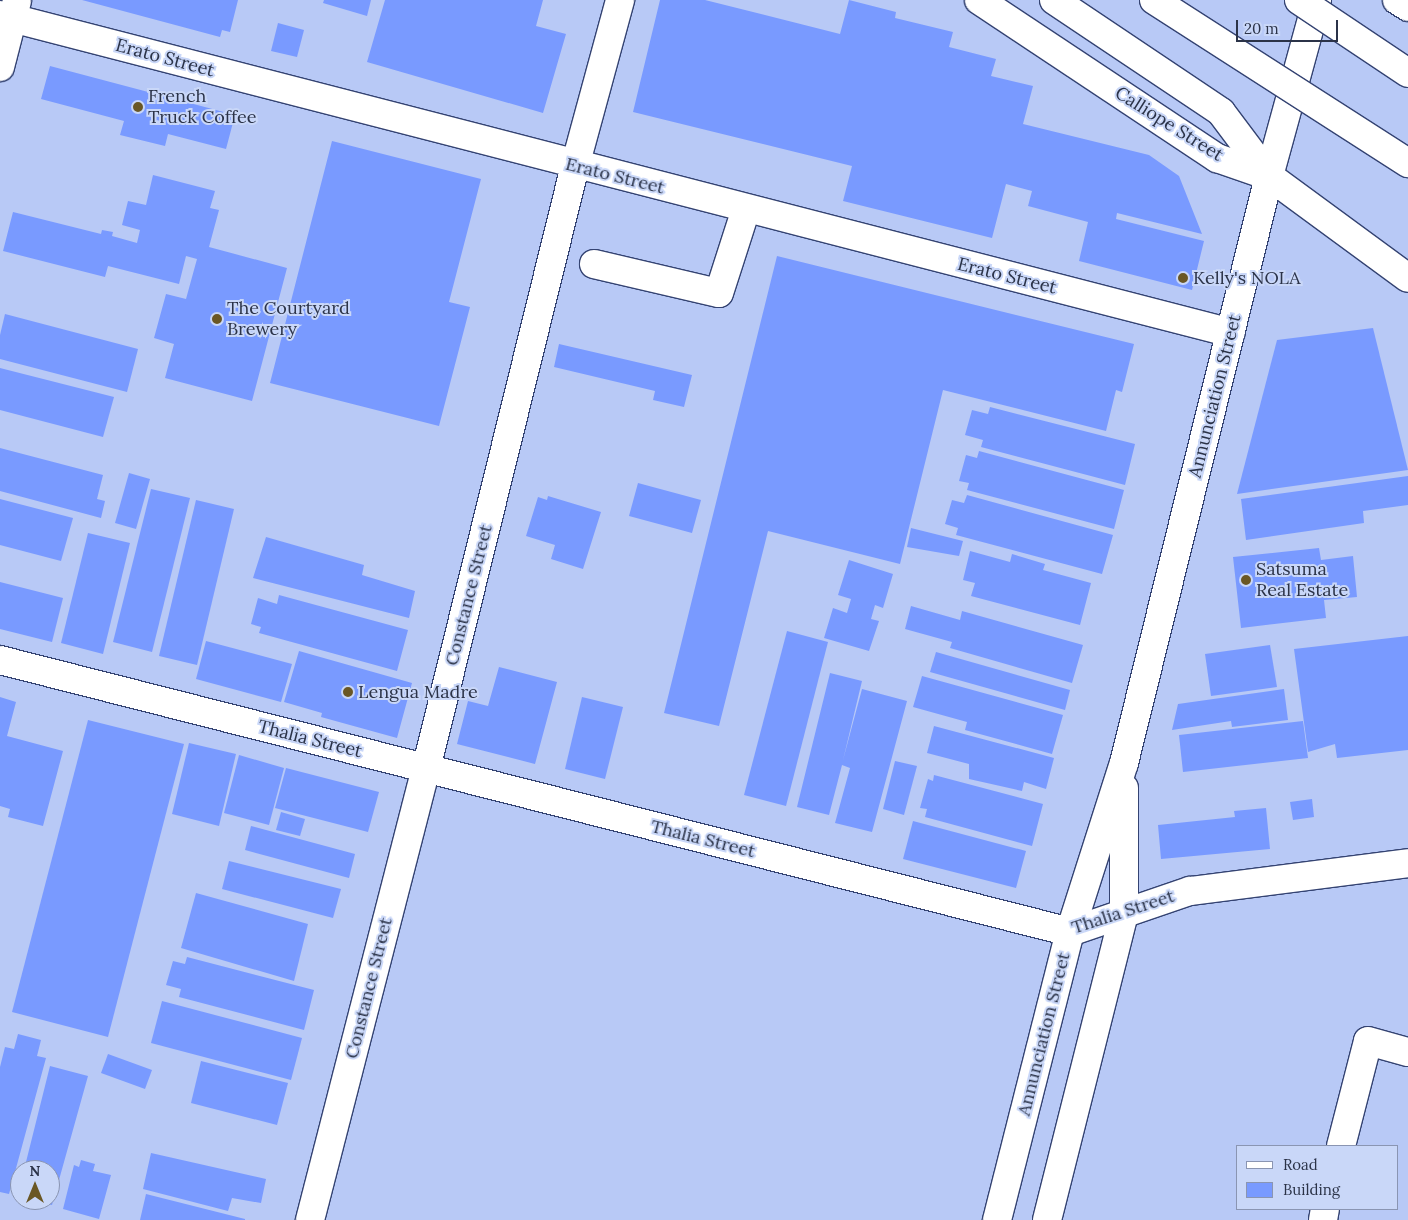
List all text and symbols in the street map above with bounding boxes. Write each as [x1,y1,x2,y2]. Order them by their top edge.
scale bar [1238,10,1340,42]
text: 20 m [1244,19,1279,38]
street label: Erato Street [113,34,217,82]
street label: Calliope Street [1111,82,1227,166]
place label: French Truck Coffee [148,86,256,128]
marker: French Truck Coffee [132,101,144,113]
street label: Erato Street [563,153,667,199]
street label: Erato Street [955,253,1059,299]
place label: Kelly's NOLA [1193,267,1301,289]
marker: Kelly's NOLA [1177,272,1189,284]
place label: The Courtyard Brewery [227,298,350,340]
street label: Annunciation Street [1184,312,1246,480]
marker: The Courtyard Brewery [211,313,223,325]
street label: Constance Street [441,522,497,668]
place label: Satsuma Real Estate [1256,559,1348,602]
marker: Satsuma Real Estate [1240,574,1252,586]
place label: Lengua Madre [358,681,478,703]
marker: Lengua Madre [342,686,354,698]
street label: Thalia Street [256,716,364,762]
street label: Thalia Street [649,816,757,862]
street label: Thalia Street [1069,885,1177,939]
street label: Constance Street [341,915,397,1061]
street label: Annunciation Street [1013,950,1075,1118]
legend [1236,1145,1398,1210]
text: Road [1283,1155,1318,1174]
north arrow [10,1160,60,1210]
text: N [30,1162,40,1180]
text: Building [1283,1180,1340,1199]

